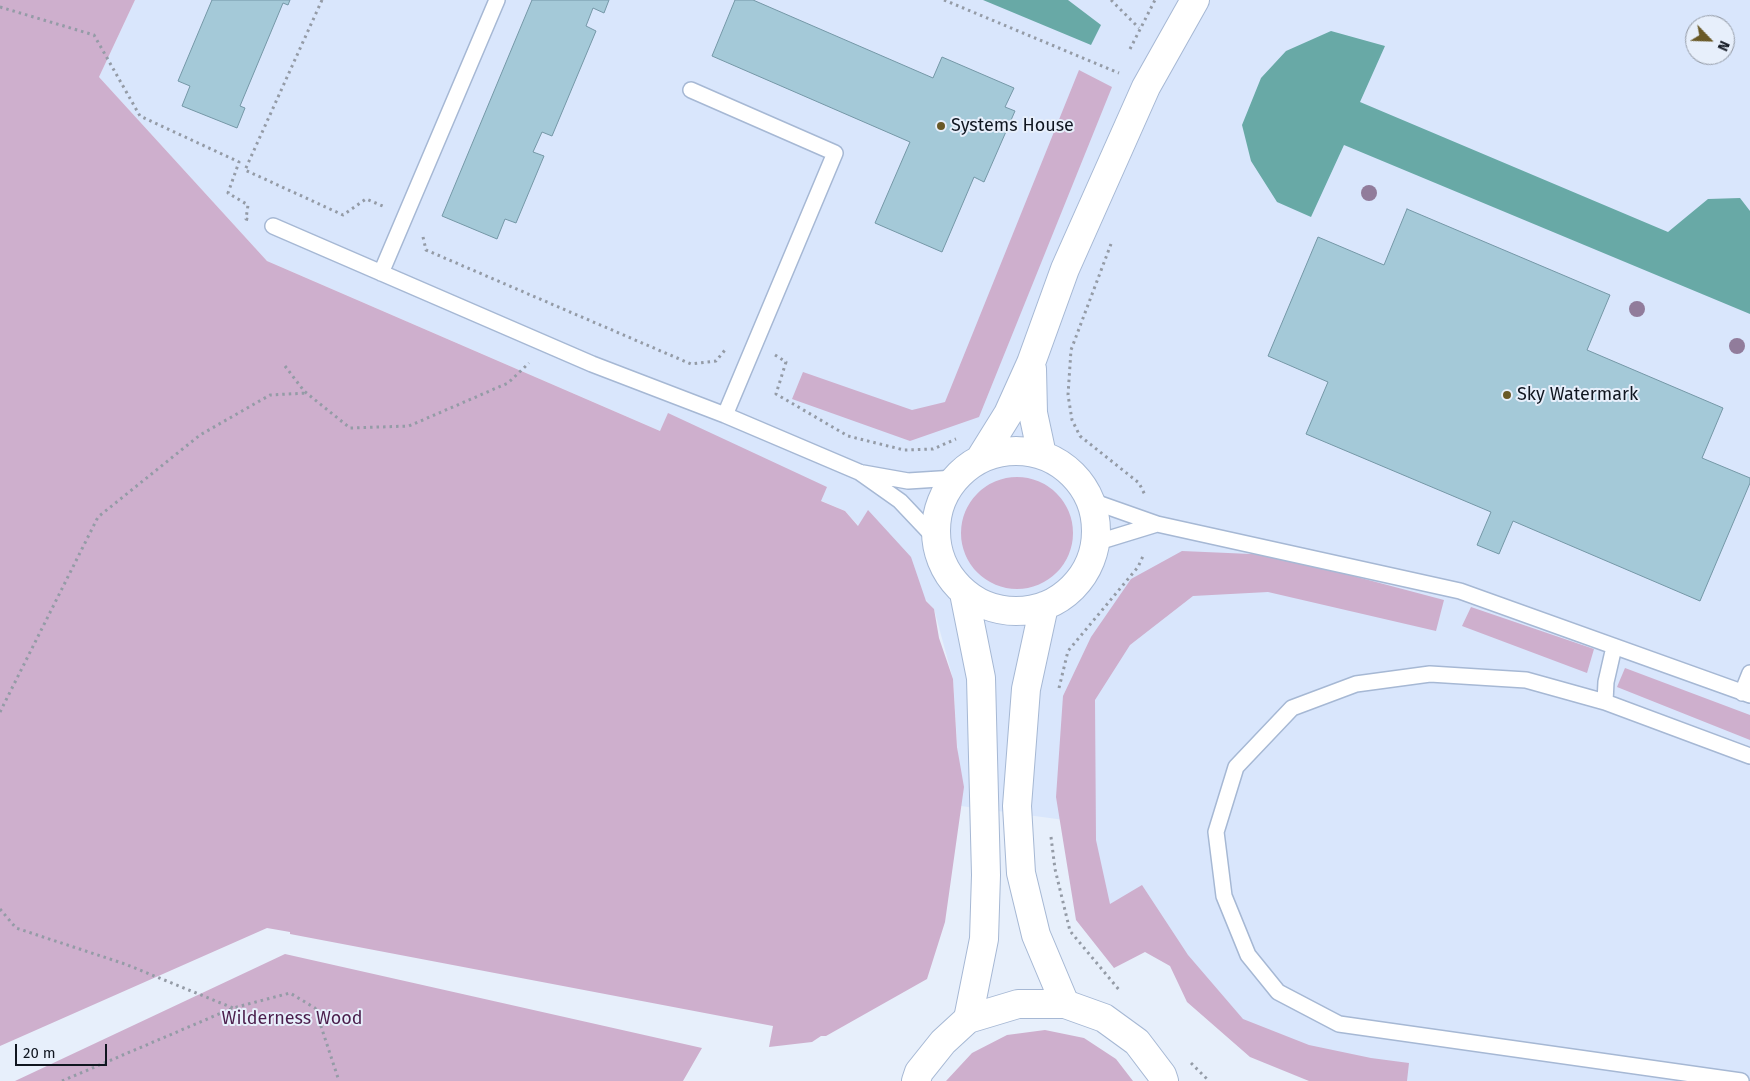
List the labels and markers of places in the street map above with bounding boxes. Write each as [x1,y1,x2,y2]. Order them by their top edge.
place label: Systems House [951,115,1074,137]
marker: Systems House [935,120,947,132]
place label: Sky Watermark [1517,384,1638,406]
marker: Sky Watermark [1501,389,1513,401]

